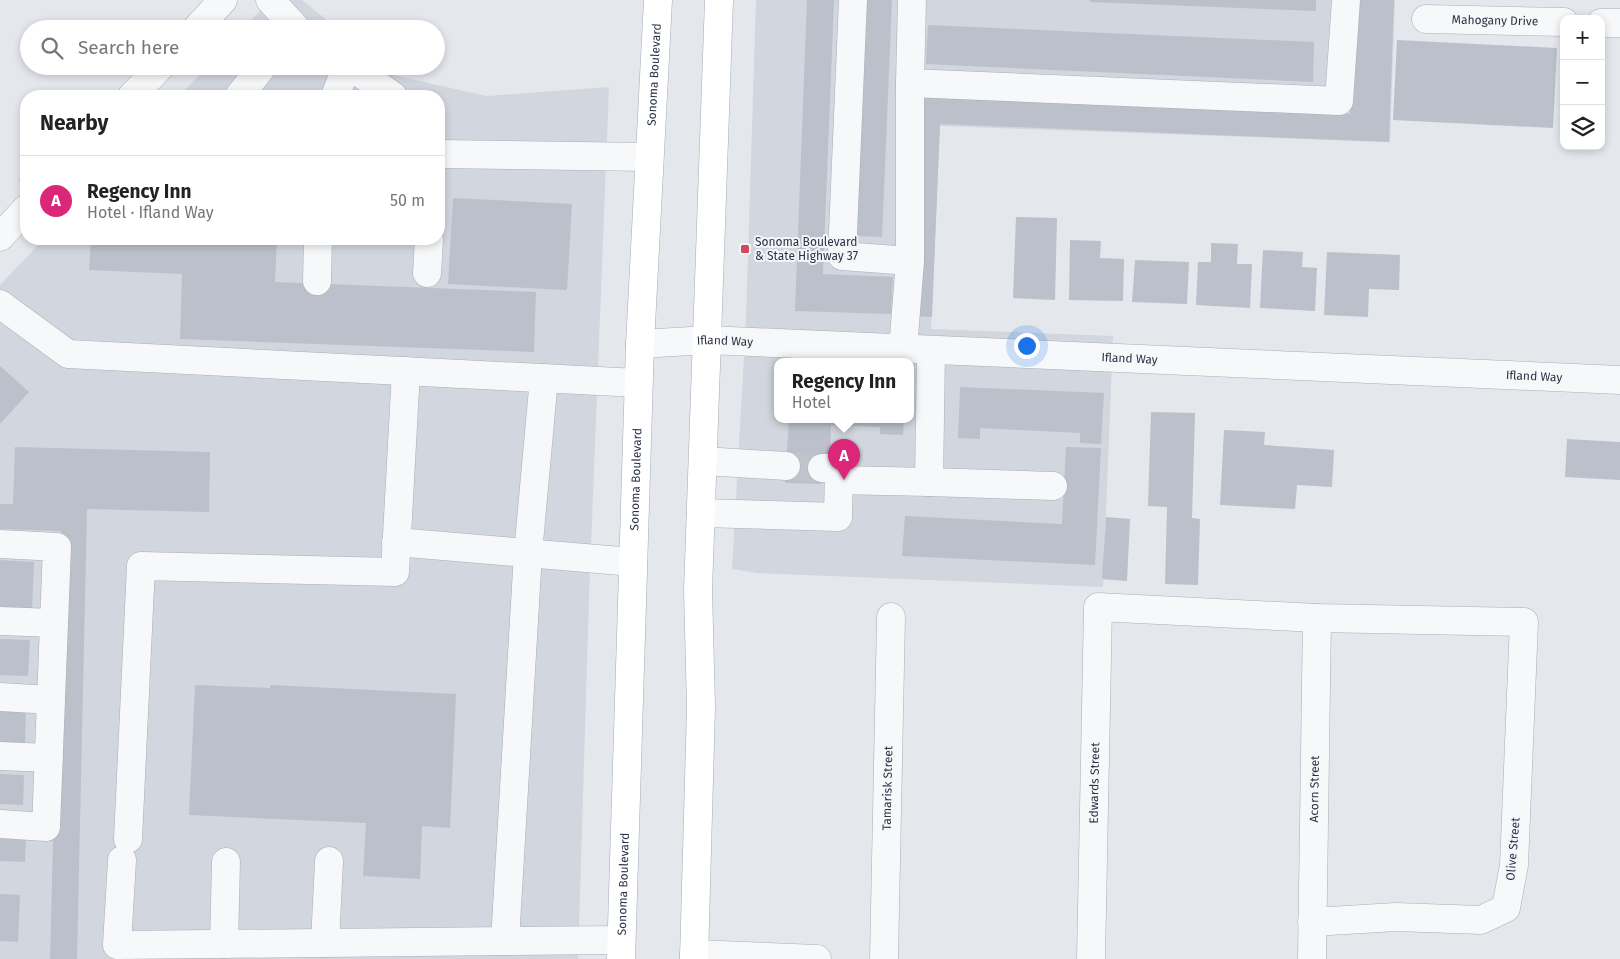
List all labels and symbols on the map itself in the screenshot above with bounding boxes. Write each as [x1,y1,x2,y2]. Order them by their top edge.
street label: Mahogany Drive [1451,13,1538,28]
street label: Sonoma Boulevard [644,23,664,126]
place label: Sonoma Boulevard & State Highway 37 [755,235,858,263]
marker: Sonoma Boulevard & State Highway 37 [739,243,751,255]
street label: Ifland Way [696,333,753,349]
your location [1014,333,1040,359]
street label: Ifland Way [1101,350,1158,367]
street label: Ifland Way [1506,368,1563,384]
street label: Sonoma Boulevard [627,428,644,531]
pin: A [828,439,860,480]
street label: Edwards Street [1087,742,1102,824]
street label: Tamarisk Street [880,745,895,830]
street label: Acorn Street [1307,755,1322,823]
street label: Olive Street [1503,816,1523,881]
street label: Sonoma Boulevard [615,833,632,936]

